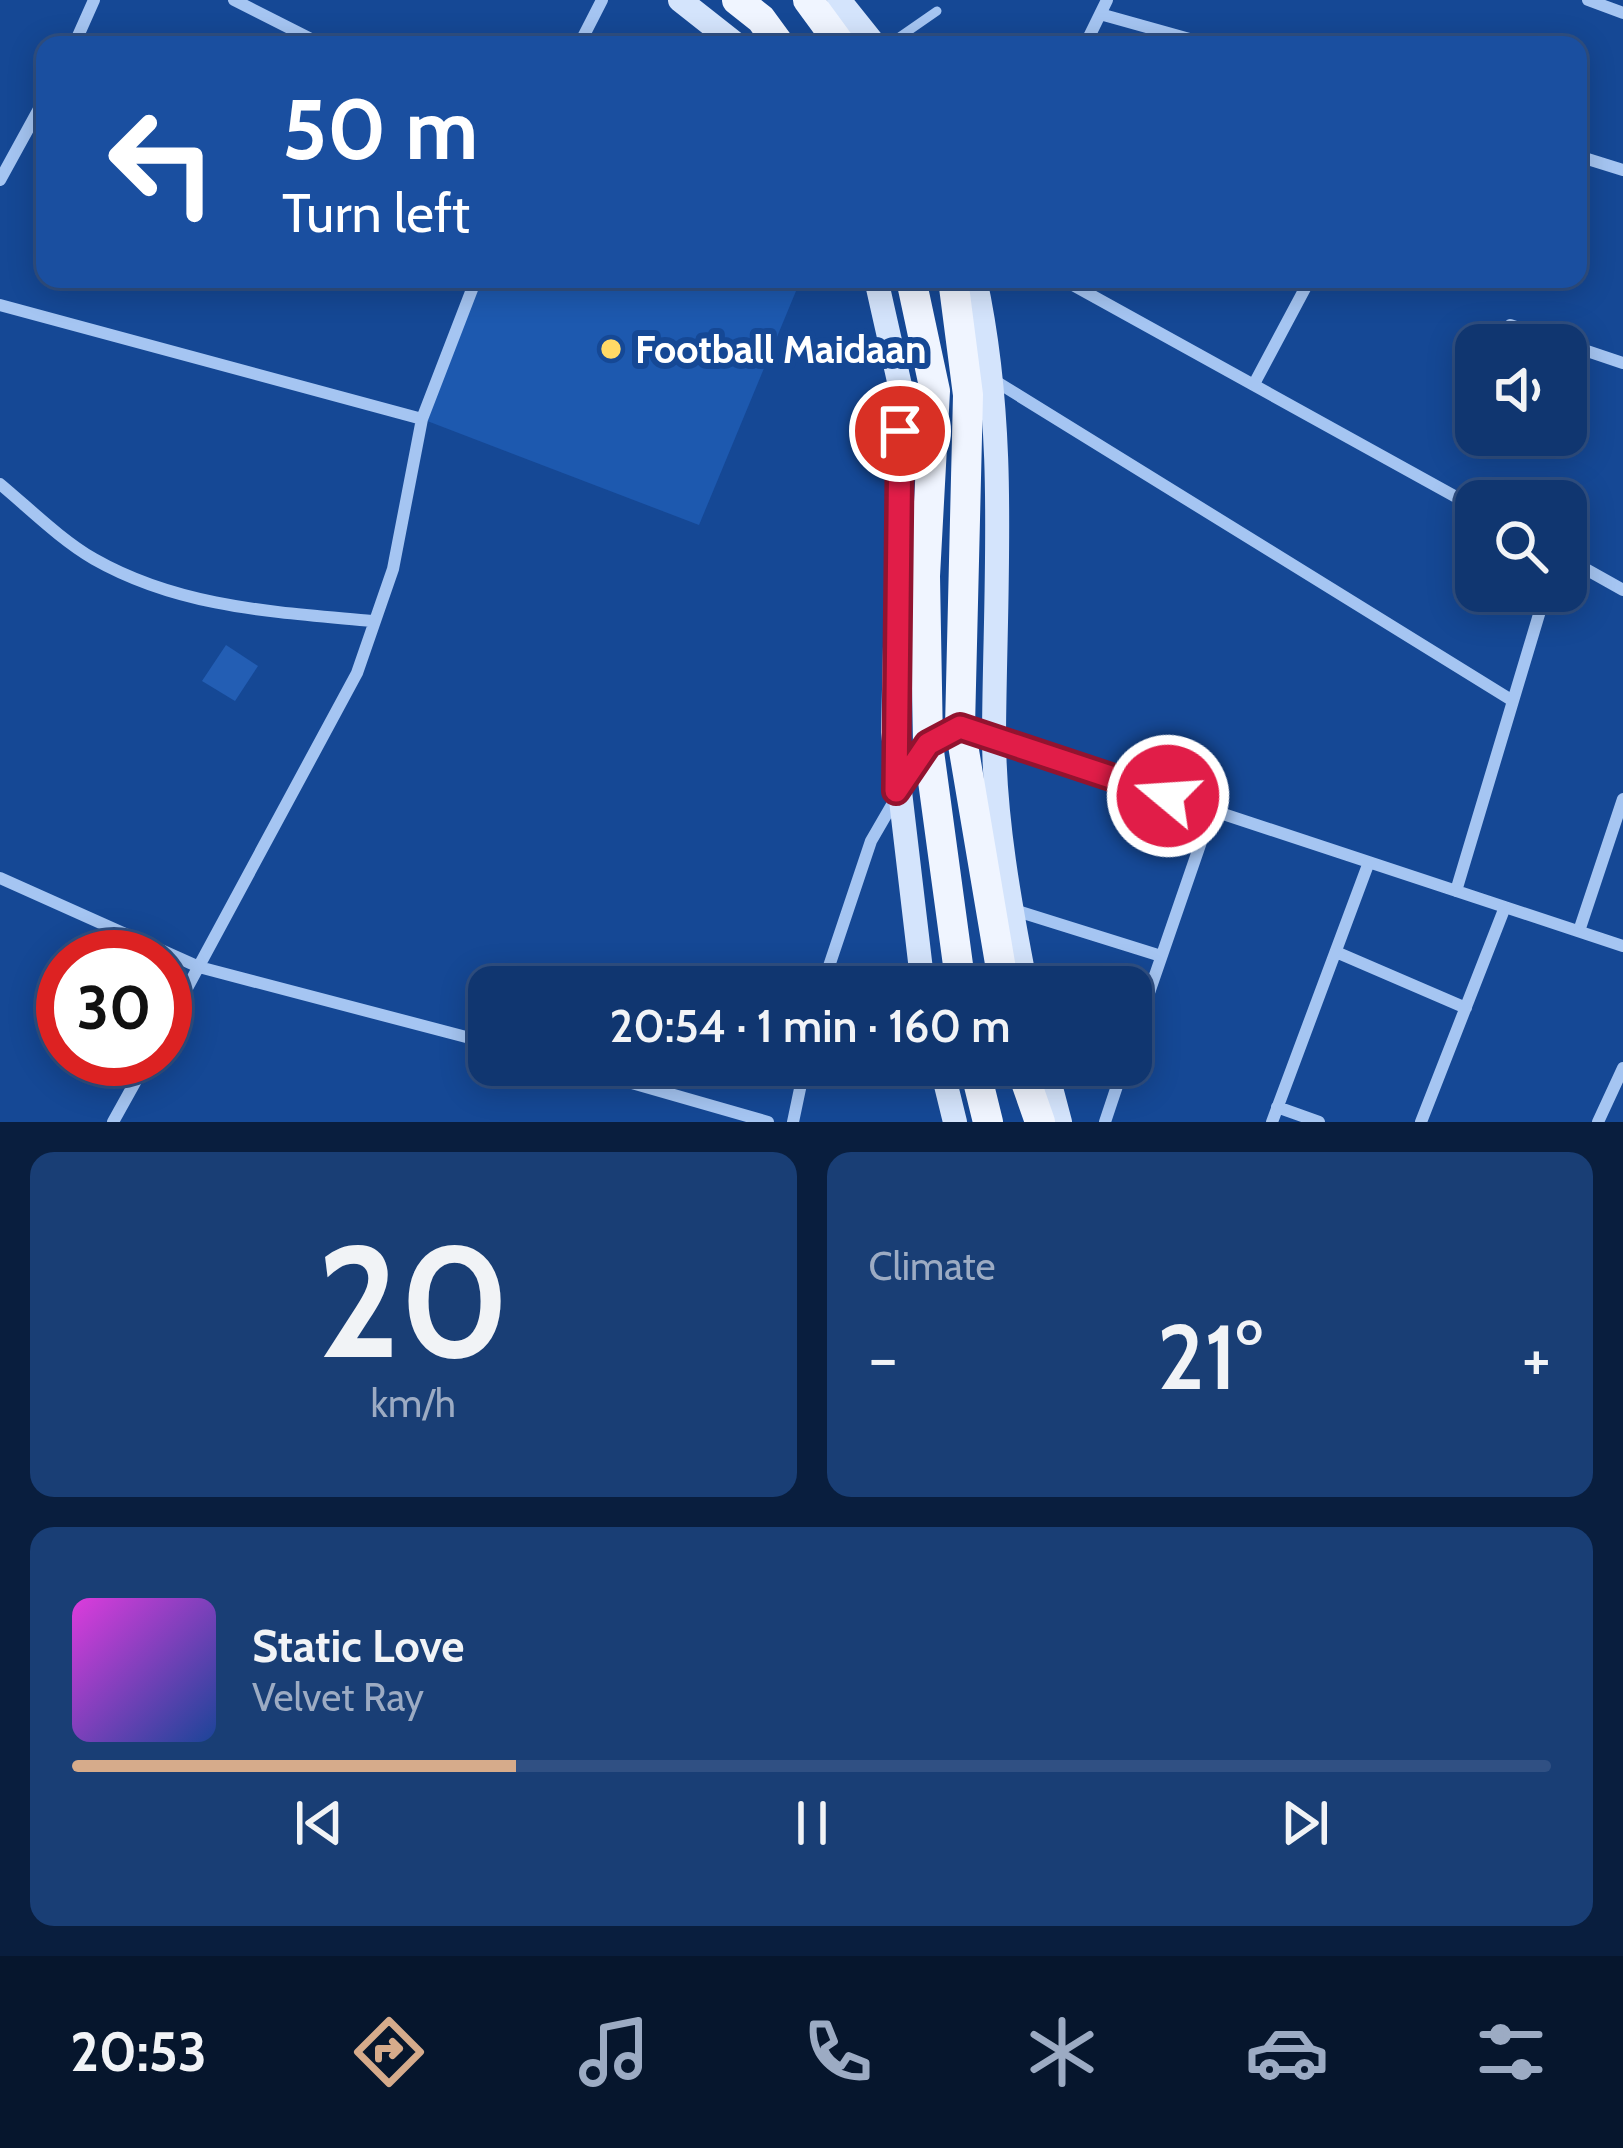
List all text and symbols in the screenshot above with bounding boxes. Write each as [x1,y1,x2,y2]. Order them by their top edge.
text: 50 m [282,78,478,180]
icon: left [84,84,240,240]
text: Turn left [282,180,470,246]
map controls [1455,324,1587,612]
button: sound [1455,324,1587,456]
place label: Football Maidaan [635,325,926,373]
marker: Football Maidaan [598,336,624,362]
pin [849,380,951,482]
icon: arrive [867,398,933,464]
button: search [1455,480,1587,612]
position arrow [1105,733,1231,859]
speed limit sign: 30 [36,930,192,1086]
text: 20:54 · 1 min · 160 m [609,999,1011,1053]
text: 20 [317,1206,510,1396]
text: Climate [869,1242,995,1290]
text: 21° [1157,1302,1262,1412]
text: − [869,1317,898,1398]
text: + [1522,1317,1551,1398]
text: km/h [371,1379,456,1427]
text: Static Love [252,1619,465,1673]
text: Velvet Ray [252,1673,424,1721]
icon: previous [286,1790,352,1856]
icon: pause [779,1790,845,1856]
icon: next [1272,1790,1338,1856]
icon: directions [347,2010,431,2094]
icon: music [572,2010,656,2094]
icon: phone [796,2010,880,2094]
icon: climate [1020,2010,1104,2094]
icon: car [1245,2010,1329,2094]
icon: filters [1469,2010,1553,2094]
text: 20:53 [70,2019,207,2085]

